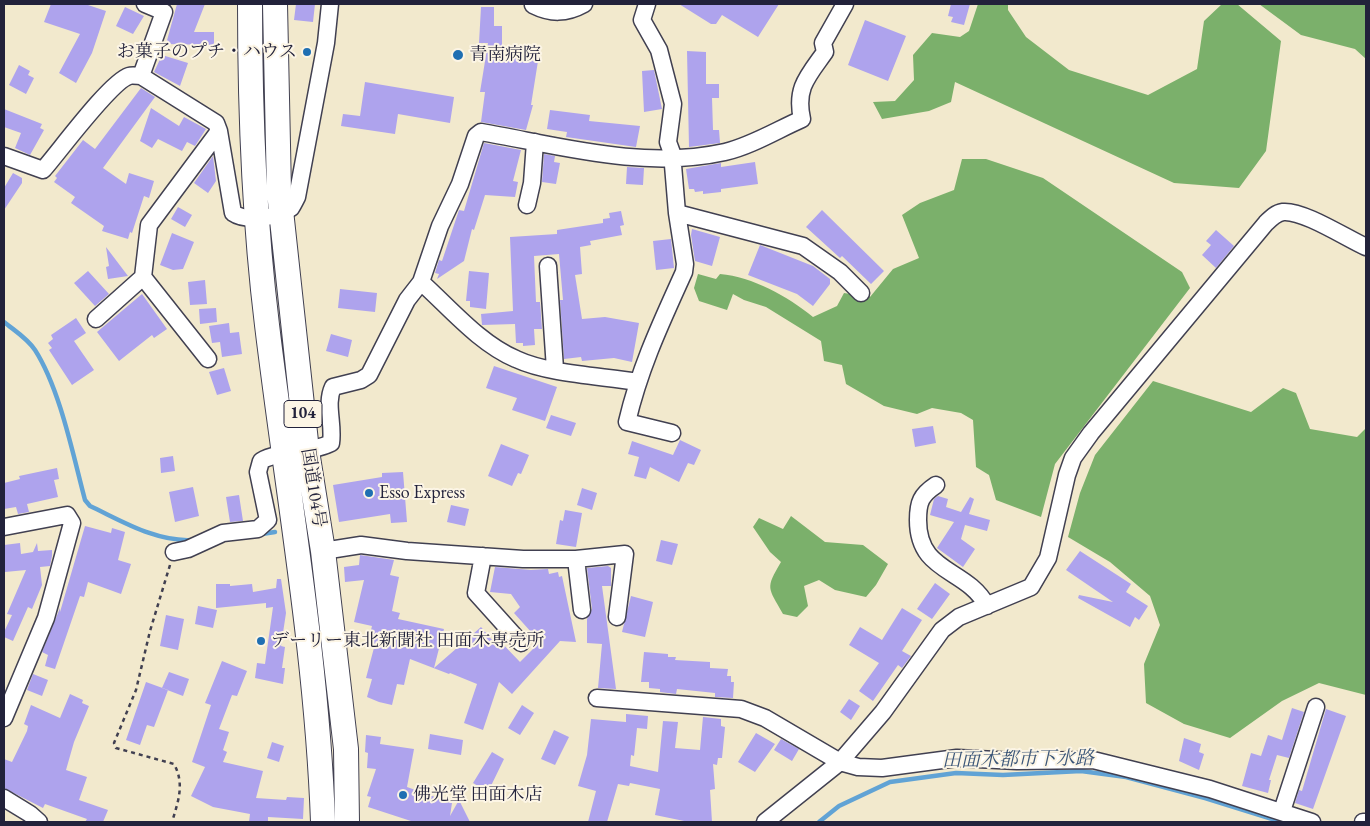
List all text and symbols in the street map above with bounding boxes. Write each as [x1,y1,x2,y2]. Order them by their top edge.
place label: お菓子のプチ・ハウス [117,41,297,63]
place label: 青南病院 [469,44,541,66]
marker: お菓子のプチ・ハウス [301,46,313,58]
marker: 青南病院 [451,48,465,62]
road number: 104 [284,400,322,428]
street label: 国道104号 [296,447,330,529]
place label: Esso Express [379,482,465,504]
marker: Esso Express [363,487,375,499]
place label: デーリー東北新聞社 田面木専売所 [271,630,545,652]
marker: デーリー東北新聞社 田面木専売所 [255,635,267,647]
water label: 田面木都市下水路 [942,747,1094,773]
place label: 佛光堂 田面木店 [413,784,543,806]
marker: 佛光堂 田面木店 [397,789,409,801]

